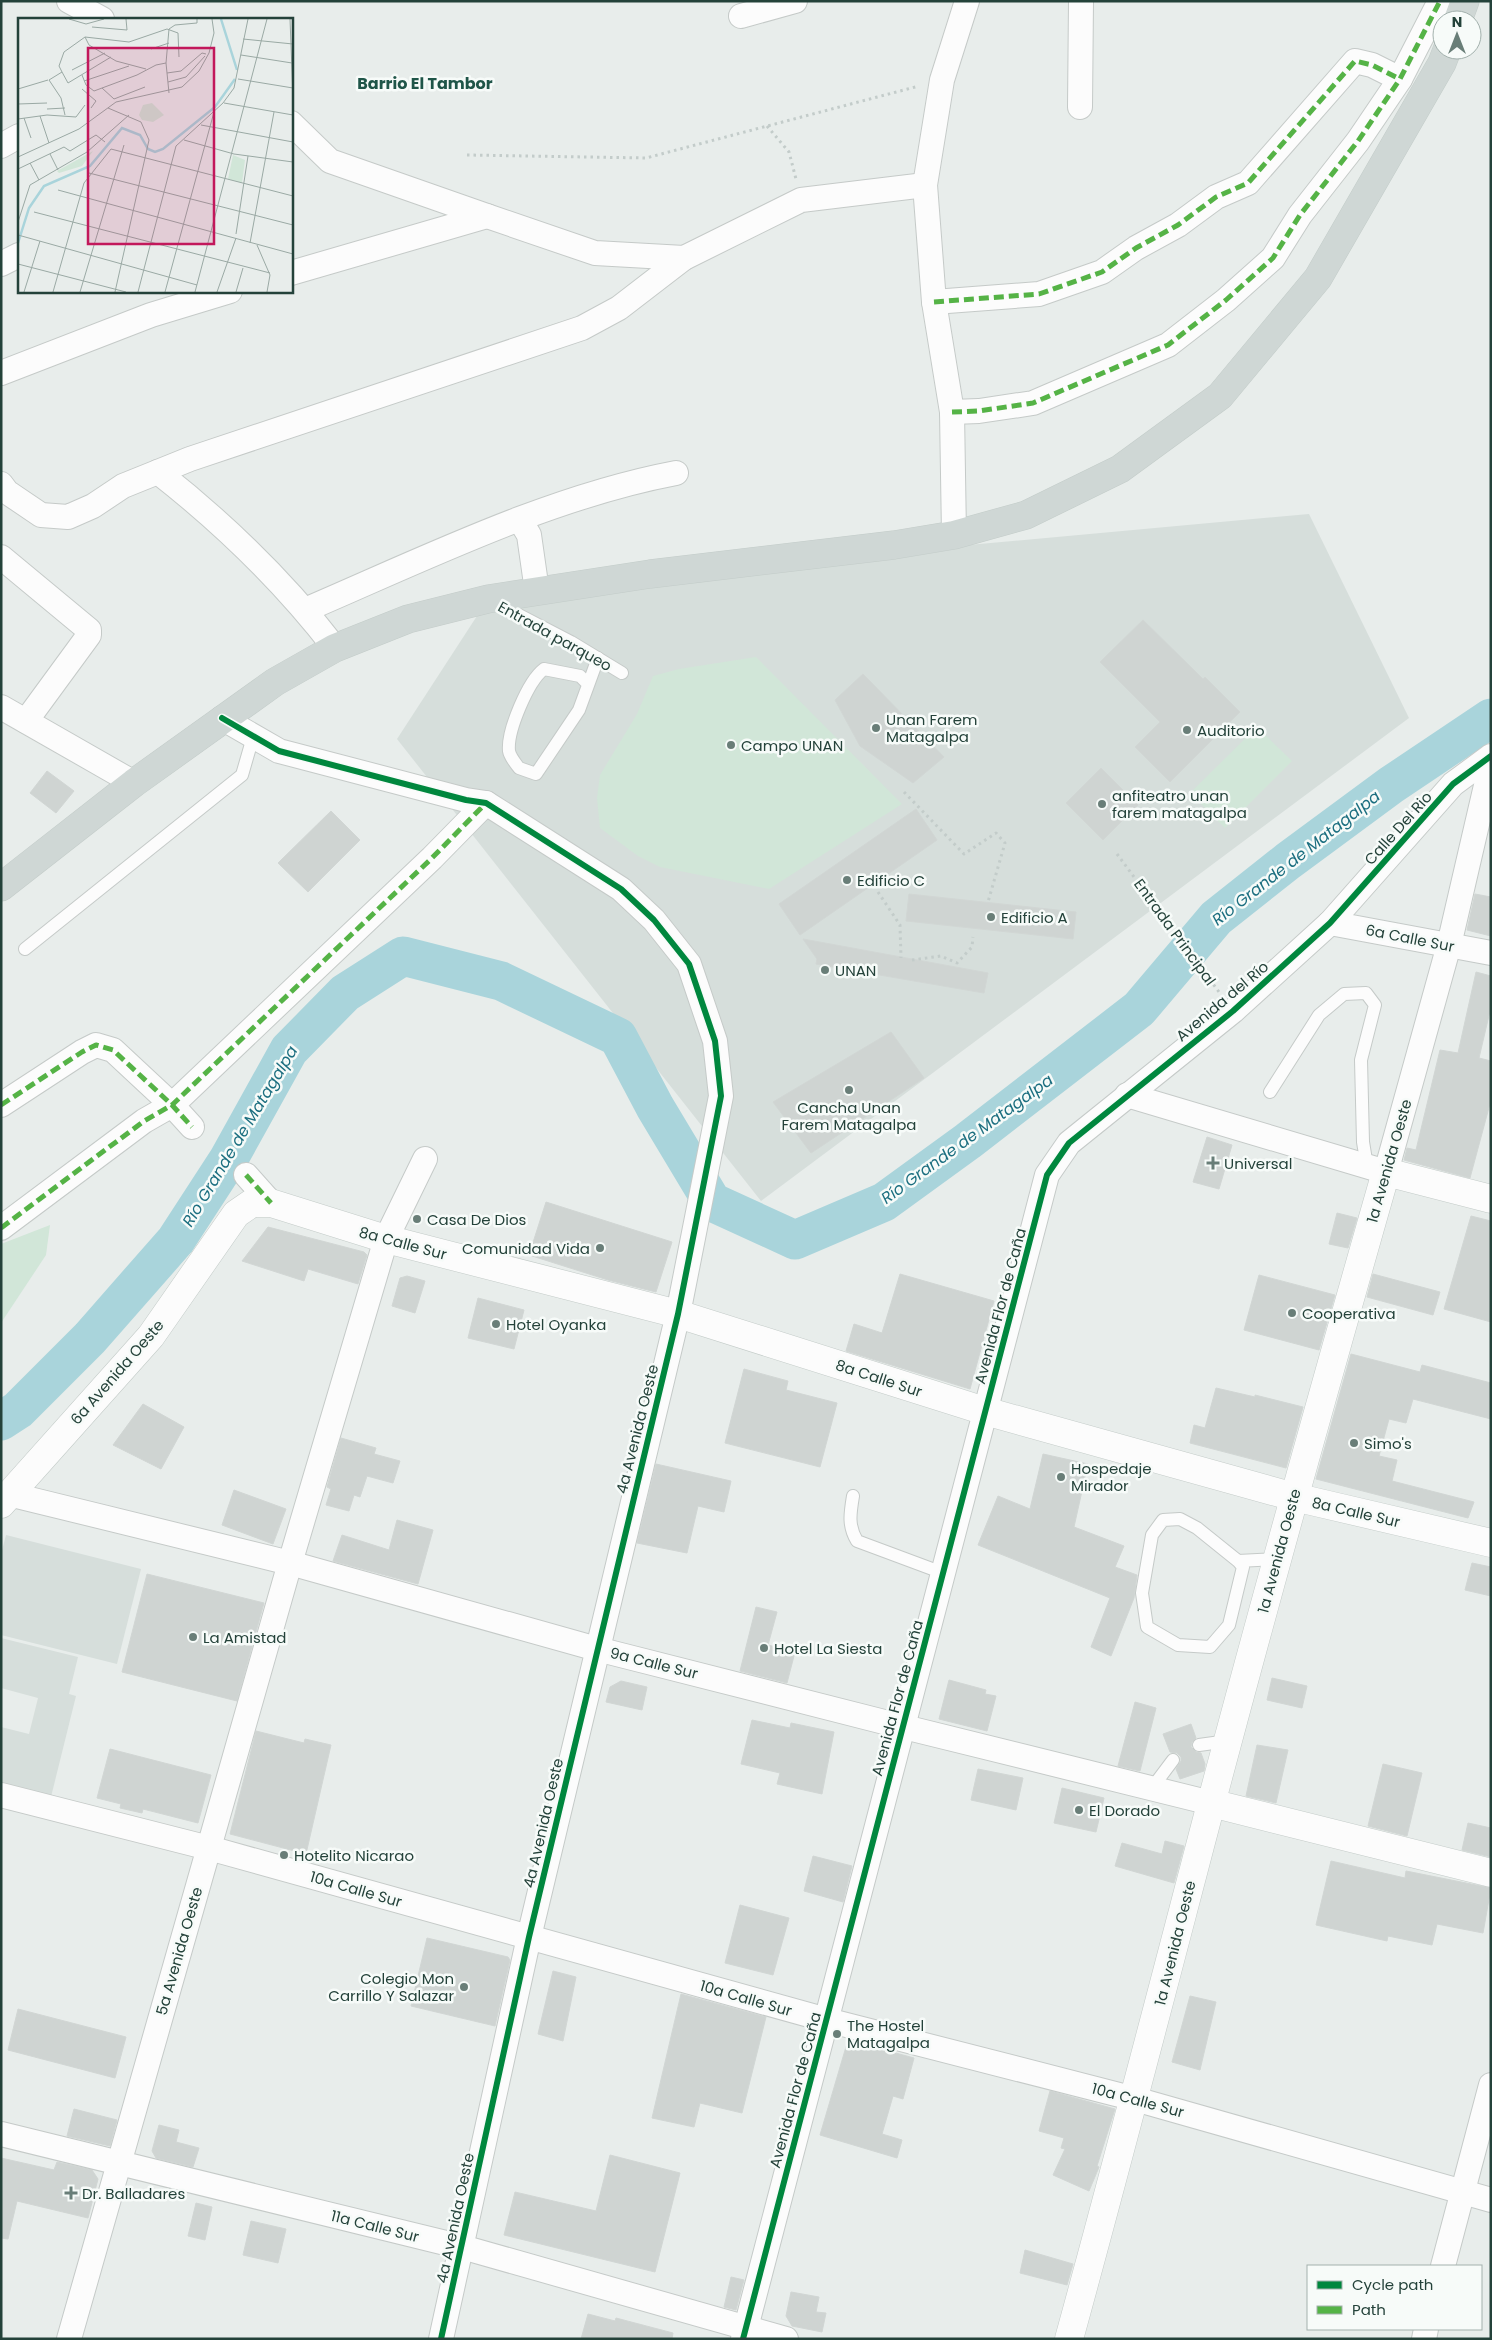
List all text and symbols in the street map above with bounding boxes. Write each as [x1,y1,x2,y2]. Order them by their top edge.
north arrow [1432,10,1482,60]
text: N [1452,12,1462,32]
inset map [18,18,292,292]
district label: Barrio El Tambor [357,72,493,95]
street label: Entrada parqueo [494,596,616,676]
place label: Unan Farem Matagalpa [886,709,978,747]
place label: Auditorio [1197,720,1265,741]
marker: Unan Farem Matagalpa [870,722,882,734]
marker: Auditorio [1181,724,1193,736]
place label: Campo UNAN [741,735,843,756]
marker: Campo UNAN [725,739,737,751]
place label: anfiteatro unan farem matagalpa [1112,785,1247,823]
water label: Río Grande de Matagalpa [1207,785,1385,931]
street label: Calle Del Rio [1359,787,1437,869]
marker: anfiteatro unan farem matagalpa [1096,798,1108,810]
place label: Edificio C [857,870,925,891]
marker: Edificio C [841,874,853,886]
street label: Entrada Principal [1129,874,1221,990]
place label: Edificio A [1001,907,1068,928]
marker: Edificio A [985,911,997,923]
street label: 6a Calle Sur [1364,919,1457,957]
street label: Avenida del Río [1171,956,1273,1046]
place label: UNAN [835,960,876,981]
marker: UNAN [819,964,831,976]
water label: Río Grande de Matagalpa [177,1041,303,1231]
water label: Río Grande de Matagalpa [876,1069,1058,1209]
marker: Cancha Unan Farem Matagalpa [843,1084,855,1096]
place label: Cancha Unan Farem Matagalpa [782,1097,916,1135]
street label: 1a Avenida Oeste [1361,1097,1417,1225]
place label: Universal [1224,1153,1292,1174]
marker: Universal [1206,1156,1220,1170]
place label: Casa De Dios [427,1209,527,1230]
marker: Casa De Dios [411,1213,423,1225]
street label: 8a Calle Sur [357,1221,450,1265]
street label: Avenida Flor de Caña [969,1226,1031,1386]
place label: Comunidad Vida [462,1238,590,1259]
marker: Comunidad Vida [594,1242,606,1254]
place label: Cooperativa [1302,1303,1396,1324]
marker: Cooperativa [1286,1307,1298,1319]
place label: Hotel Oyanka [506,1314,606,1335]
street label: 6a Avenida Oeste [66,1315,168,1429]
marker: Hotel Oyanka [490,1318,502,1330]
street label: 8a Calle Sur [833,1354,925,1402]
street label: 4a Avenida Oeste [611,1362,663,1496]
place label: Simo's [1364,1433,1412,1454]
marker: Simo's [1348,1437,1360,1449]
place label: Hospedaje Mirador [1071,1458,1152,1496]
marker: Hospedaje Mirador [1055,1471,1067,1483]
street label: 1a Avenida Oeste [1252,1486,1306,1616]
street label: 8a Calle Sur [1310,1492,1403,1532]
street label: Avenida Flor de Caña [866,1618,928,1778]
place label: La Amistad [203,1627,286,1648]
marker: La Amistad [187,1631,199,1643]
place label: Hotel La Siesta [774,1638,882,1659]
street label: 9a Calle Sur [608,1642,701,1684]
marker: Hotel La Siesta [758,1642,770,1654]
street label: 4a Avenida Oeste [518,1756,568,1890]
place label: El Dorado [1089,1800,1160,1821]
marker: El Dorado [1073,1804,1085,1816]
place label: Hotelito Nicarao [294,1845,414,1866]
marker: Hotelito Nicarao [278,1849,290,1861]
street label: 10a Calle Sur [308,1866,405,1912]
street label: 1a Avenida Oeste [1149,1878,1201,2008]
street label: 5a Avenida Oeste [151,1884,207,2018]
place label: Colegio Mon Carrillo Y Salazar [328,1968,454,2006]
street label: 10a Calle Sur [698,1975,795,2021]
marker: Colegio Mon Carrillo Y Salazar [458,1981,470,1993]
street label: Avenida Flor de Caña [764,2010,826,2170]
place label: The Hostel Matagalpa [847,2015,930,2053]
marker: The Hostel Matagalpa [831,2028,843,2040]
street label: 10a Calle Sur [1090,2078,1187,2123]
street label: 4a Avenida Oeste [431,2151,479,2285]
place label: Dr. Balladares [82,2183,185,2204]
marker: Dr. Balladares [64,2186,78,2200]
street label: 11a Calle Sur [329,2205,422,2247]
legend [1307,2265,1482,2330]
text: Cycle path [1352,2274,1433,2295]
text: Path [1352,2299,1386,2320]

